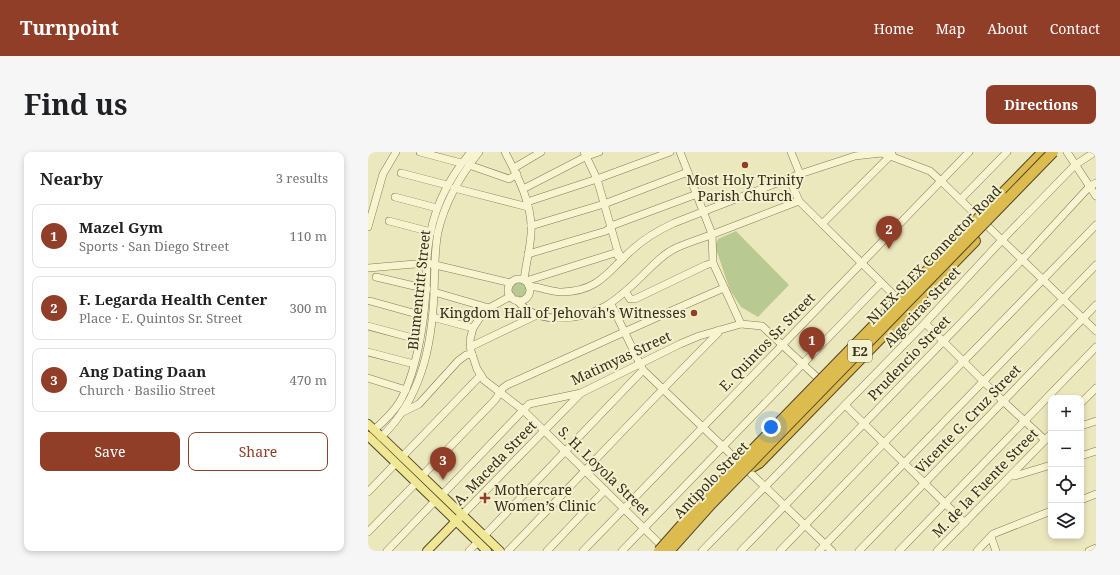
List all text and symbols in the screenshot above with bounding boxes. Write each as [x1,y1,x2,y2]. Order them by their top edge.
text: Turnpoint [20,15,119,41]
text: Home [874,19,914,38]
text: Map [936,19,965,38]
text: About [987,19,1028,38]
text: Contact [1050,19,1100,38]
text: Find us [24,85,128,123]
button: Directions [986,85,1096,124]
marker: Most Holy Trinity Parish Church [740,160,750,170]
text: Nearby [40,167,103,190]
text: 3 results [276,169,328,187]
place label: Most Holy Trinity Parish Church [686,170,804,205]
street label: NLEX-SLEX Connector Road [862,181,1005,328]
pin: 2 [876,216,902,249]
text: Mazel Gym [79,217,163,237]
text: 1 [50,227,58,245]
text: 110 m [290,227,327,245]
street label: Blumentritt Street [403,229,434,351]
text: Sports · San Diego Street [79,237,229,255]
street label: Algeciras Street [879,262,964,351]
street label: E. Quintos Sr. Street [715,288,819,395]
text: F. Legarda Health Center [79,289,267,309]
text: 2 [50,299,58,317]
text: 300 m [290,299,327,317]
place label: Kingdom Hall of Jehovah's Witnesses [440,303,686,322]
marker: Kingdom Hall of Jehovah's Witnesses [689,308,699,318]
text: Place · E. Quintos Sr. Street [79,309,242,327]
street label: Prudencio Street [863,311,954,404]
street label: Matimyas Street [568,326,674,389]
pin: 1 [799,327,825,360]
road number: E2 [848,340,872,362]
street label: Vicente G. Cruz Street [911,360,1025,477]
text: Ang Dating Daan [79,361,206,381]
text: 3 [50,371,58,389]
text: 470 m [290,371,327,389]
text: Church · Basilio Street [79,381,215,399]
map controls [1048,395,1084,539]
button: + [1048,395,1084,431]
street label: A. Maceda Street [449,416,540,509]
your location [761,417,781,437]
street label: S. H. Loyola Street [554,422,654,519]
street label: M. de la Fuente Street [928,424,1042,541]
button: − [1048,431,1084,467]
button: Save [40,432,180,471]
button: Share [188,432,328,471]
street label: Antipolo Street [669,437,752,522]
pin: 3 [430,447,456,480]
button: locate [1048,467,1084,503]
place label: Mothercare Women’s Clinic [494,480,596,515]
marker: Mothercare Women’s Clinic [479,492,491,504]
button: layers [1048,503,1084,539]

